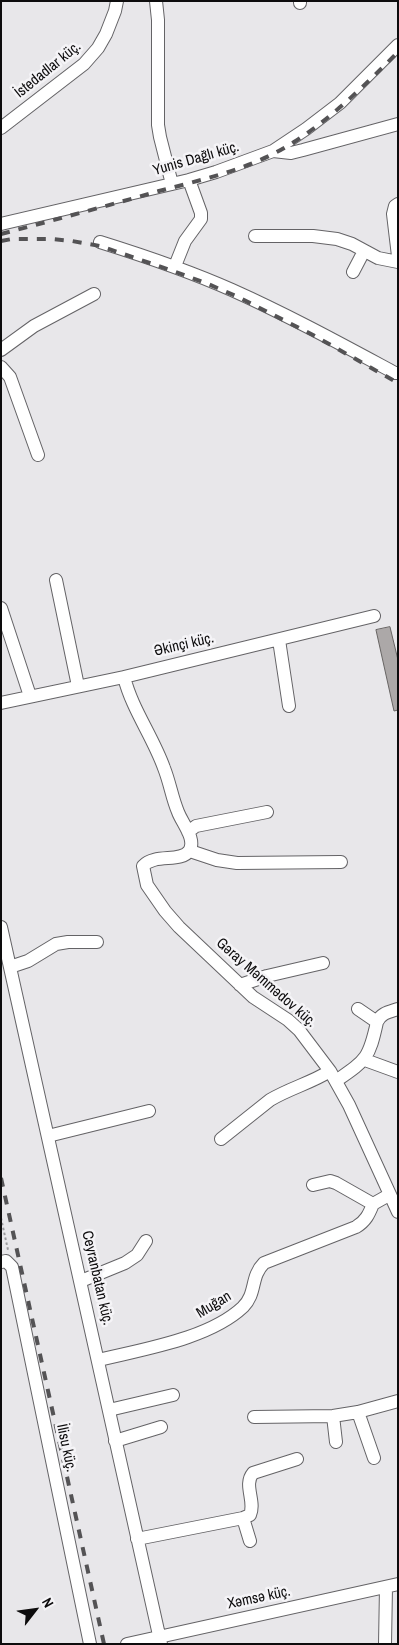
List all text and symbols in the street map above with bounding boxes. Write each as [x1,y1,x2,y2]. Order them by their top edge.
street label: İstedadlar küç. [11,38,85,102]
street label: Yunis Dağlı küç. [151,138,241,180]
street label: Əkinçi küç. [152,629,216,661]
street label: Gəray Məmmədov küç. [212,935,320,1031]
street label: Ceyranbatan küç. [77,1229,117,1327]
street label: Muğan [193,1288,235,1322]
street label: İlisu küç. [52,1422,80,1474]
street label: Xəmsə küç. [226,1583,292,1613]
north arrow [10,1585,60,1635]
text: N [38,1594,58,1611]

